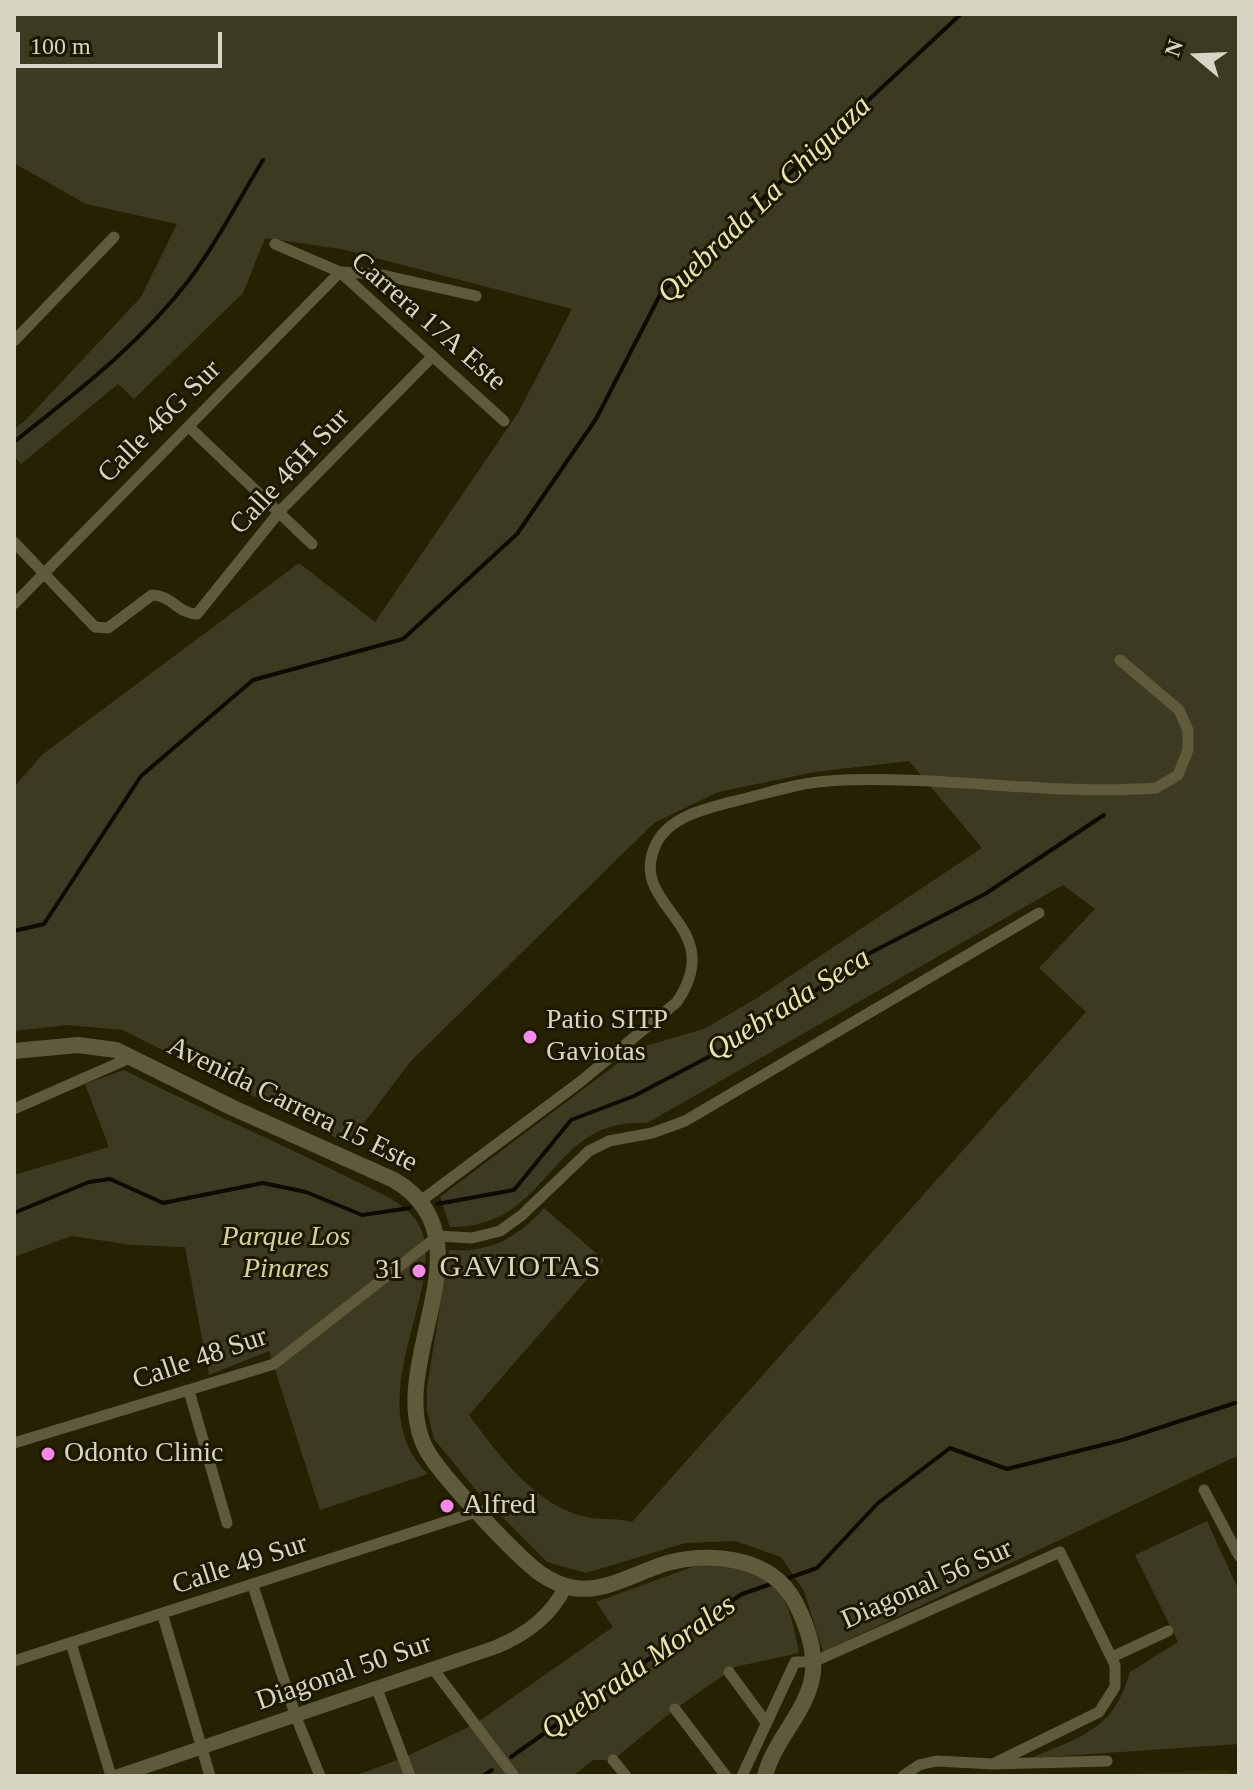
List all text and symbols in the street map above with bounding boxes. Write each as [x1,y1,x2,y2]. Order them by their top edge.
scale bar [20,16,226,66]
north arrow [1157,16,1237,96]
text: 100 m [30,33,91,59]
text: N [1159,36,1188,60]
water label: Quebrada La Chiguaza [651,89,879,311]
street label: Carrera 17A Este [344,246,512,398]
street label: Calle 46G Sur [91,353,229,491]
street label: Calle 46H Sur [223,402,357,542]
water label: Quebrada Seca [701,941,877,1069]
place label: Patio SITP Gaviotas [546,1004,668,1070]
marker: Patio SITP Gaviotas [521,1028,539,1046]
street label: Avenida Carrera 15 Este [162,1030,422,1180]
park label: Parque Los Pinares [222,1221,350,1287]
district label: GAVIOTAS [439,1250,603,1286]
place label: 31 [375,1254,403,1288]
marker: 31 [410,1262,428,1280]
street label: Calle 48 Sur [128,1320,272,1398]
place label: Odonto Clinic [64,1437,223,1471]
marker: Odonto Clinic [39,1445,57,1463]
place label: Alfred [463,1489,536,1523]
marker: Alfred [438,1497,456,1515]
street label: Calle 49 Sur [168,1527,312,1603]
street label: Diagonal 56 Sur [836,1532,1018,1638]
water label: Quebrada Morales [535,1588,743,1748]
street label: Diagonal 50 Sur [252,1627,436,1719]

